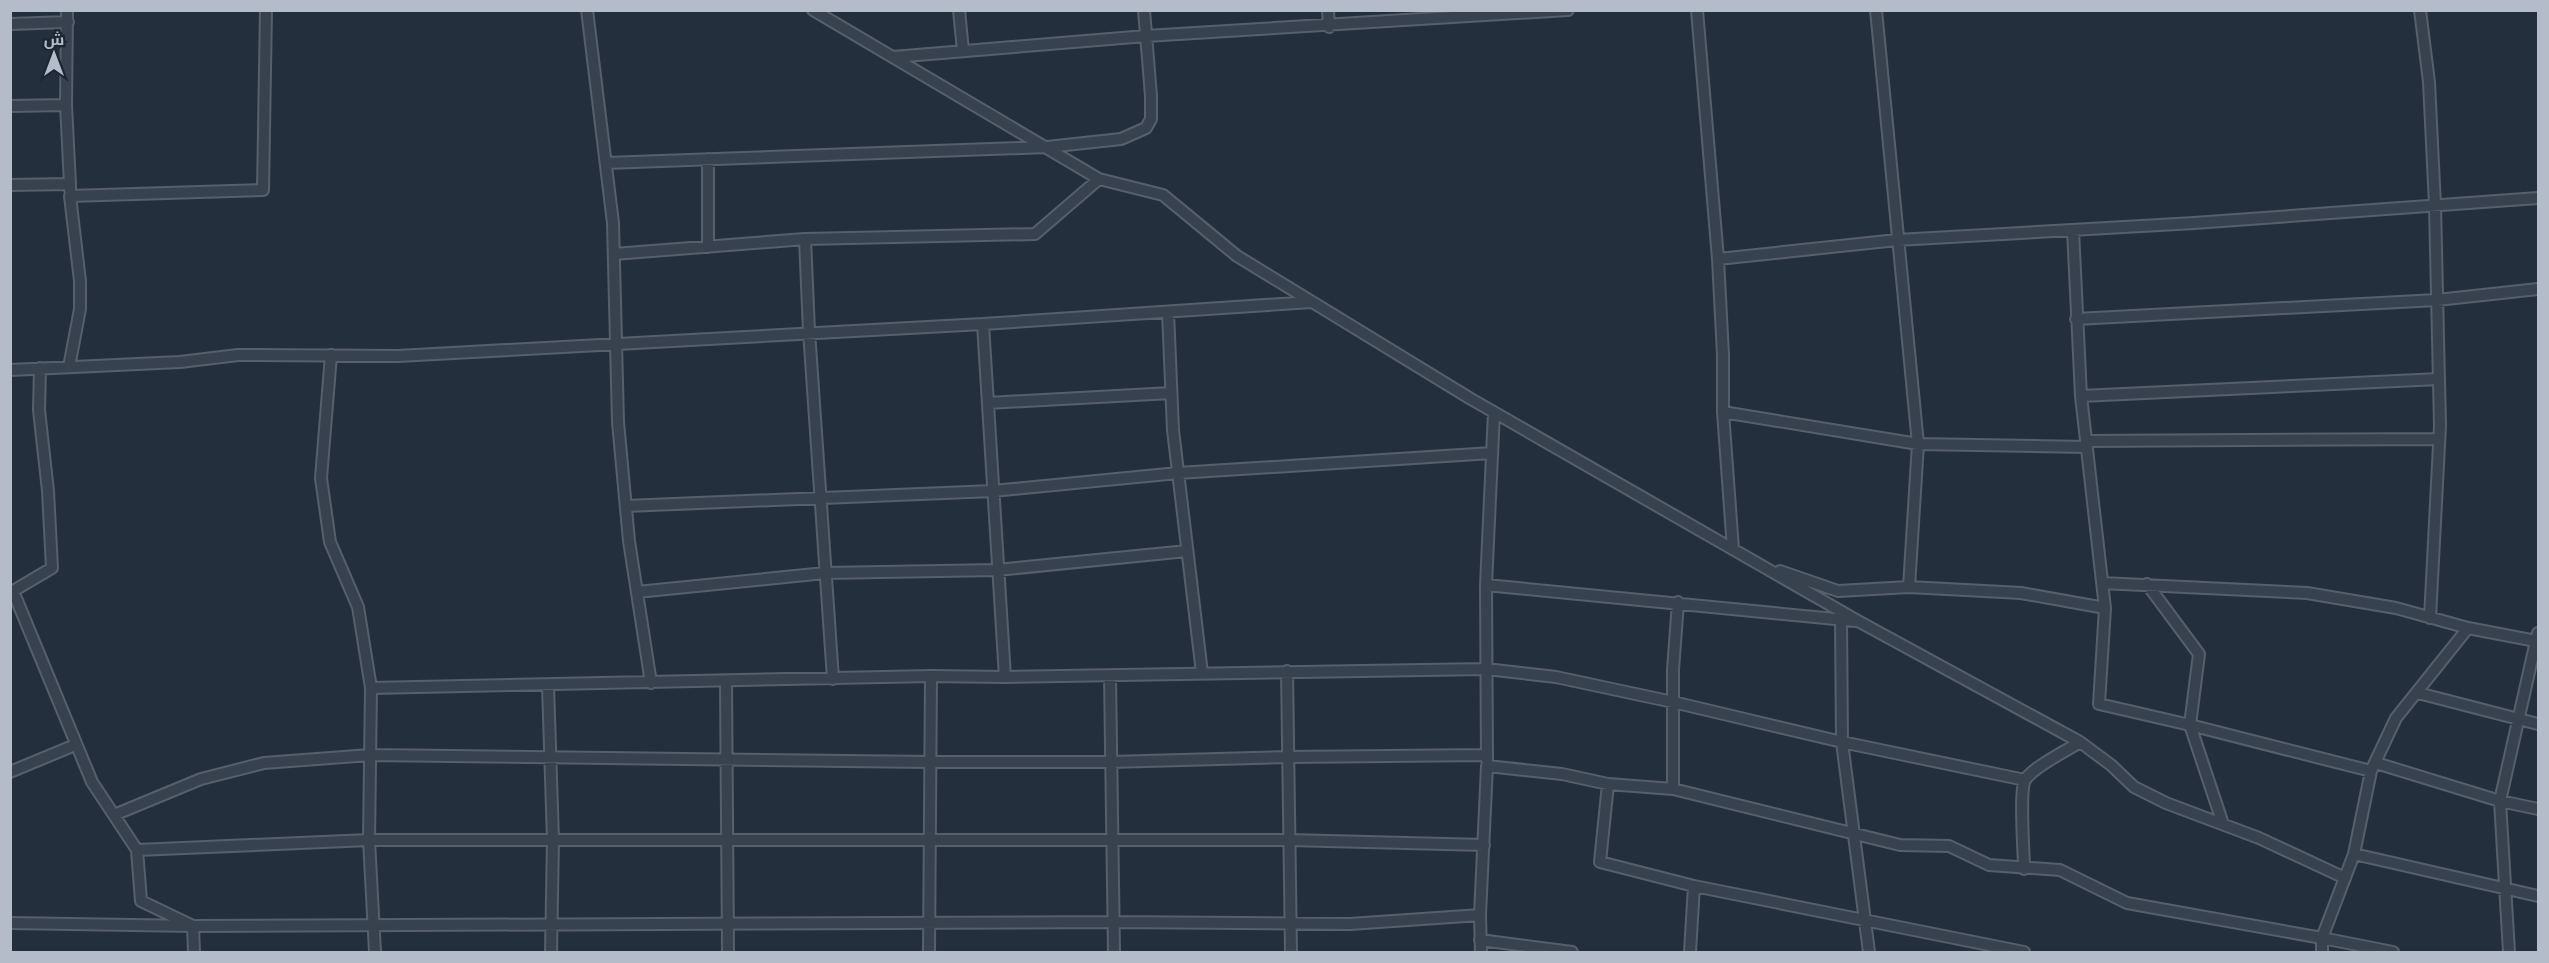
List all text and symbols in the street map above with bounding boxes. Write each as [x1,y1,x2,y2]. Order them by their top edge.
north arrow [24,24,84,84]
text: ش [44,29,64,49]

